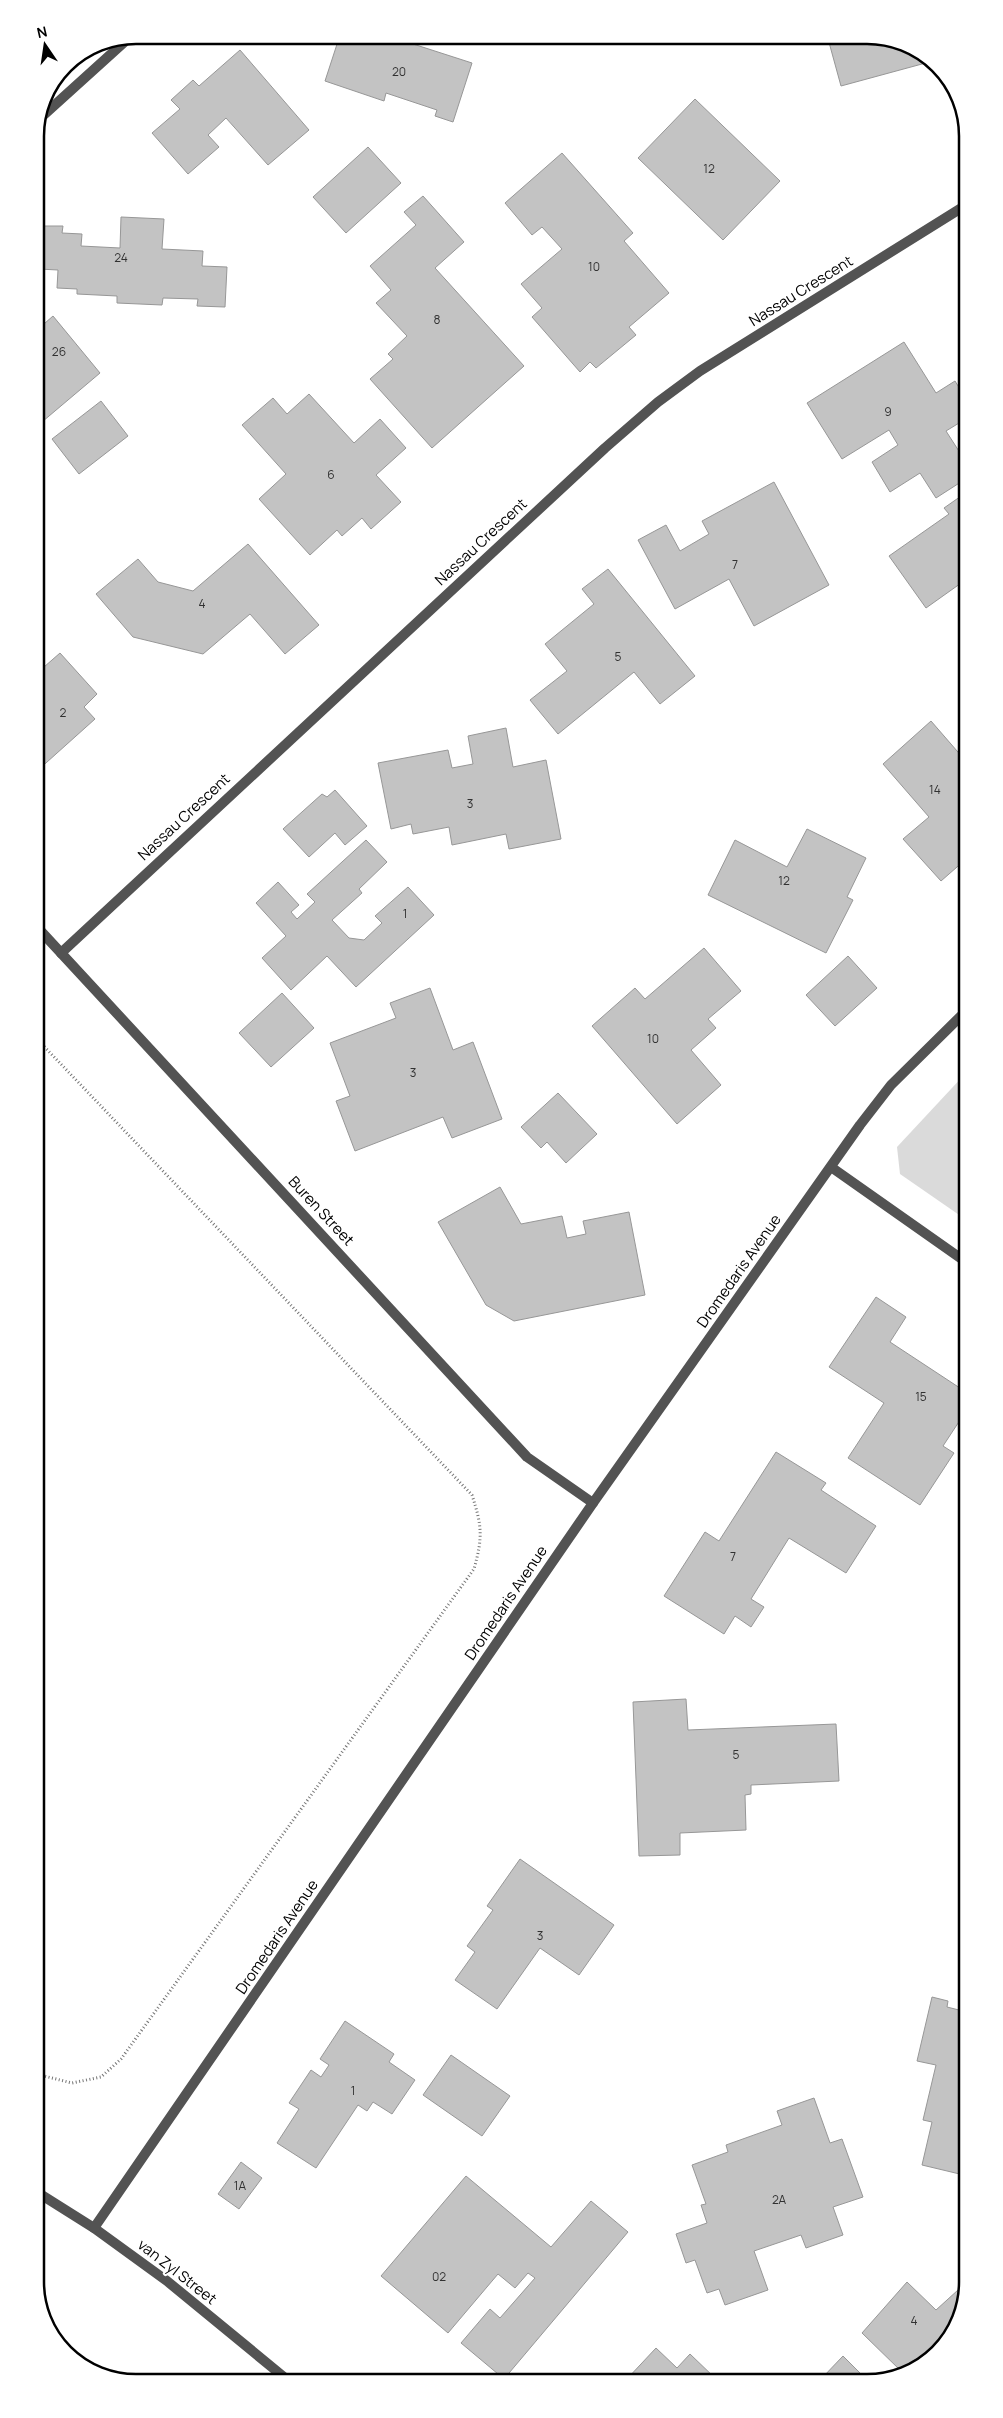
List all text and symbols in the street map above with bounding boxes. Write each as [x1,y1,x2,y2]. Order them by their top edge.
north arrow [20,20,70,70]
text: N [35,21,49,42]
house number: 20 [392,63,406,80]
house number: 12 [703,160,715,177]
house number: 24 [114,249,128,266]
street label: Nassau Crescent [745,250,857,331]
house number: 10 [588,258,600,275]
house number: 8 [434,311,441,328]
house number: 26 [52,343,66,360]
house number: 9 [884,403,892,420]
house number: 6 [327,466,335,483]
street label: Nassau Crescent [430,493,531,590]
house number: 7 [732,556,738,573]
house number: 4 [198,595,206,612]
house number: 5 [615,648,622,665]
house number: 2 [60,704,67,721]
street label: Nassau Crescent [133,768,234,865]
house number: 14 [929,781,941,798]
house number: 3 [467,795,473,812]
house number: 12 [778,872,790,889]
house number: 1 [403,905,407,922]
house number: 10 [647,1030,659,1047]
house number: 3 [410,1064,416,1081]
street label: Buren Street [284,1171,359,1250]
street label: Dromedaris Avenue [692,1210,786,1332]
house number: 15 [915,1388,927,1405]
street label: Dromedaris Avenue [459,1541,552,1664]
house number: 7 [730,1548,736,1565]
house number: 5 [733,1746,740,1763]
street label: Dromedaris Avenue [230,1875,323,1998]
house number: 3 [537,1927,543,1944]
house number: 1 [351,2082,355,2099]
house number: 1A [234,2177,247,2194]
house number: 2A [772,2191,786,2208]
street label: van Zyl Street [133,2234,221,2309]
house number: 02 [432,2268,446,2285]
house number: 4 [910,2312,918,2329]

